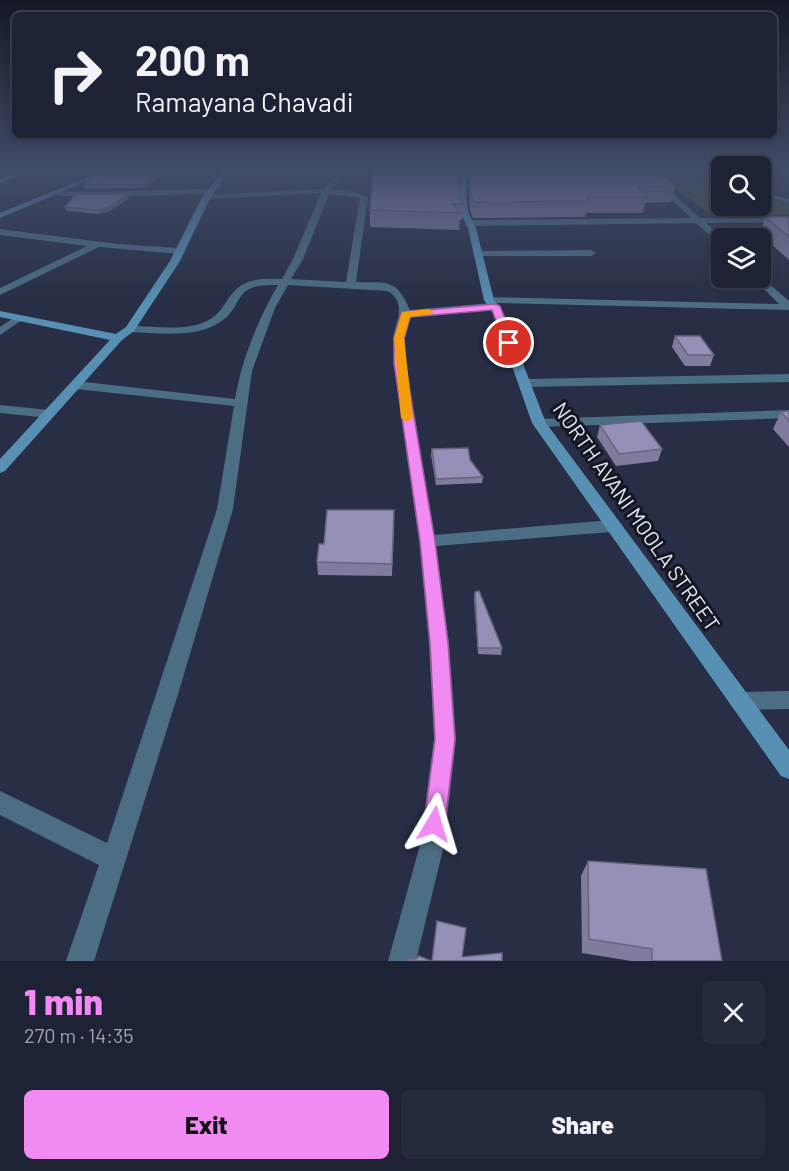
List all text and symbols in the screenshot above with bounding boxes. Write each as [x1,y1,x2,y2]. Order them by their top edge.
text: 200 m [135,34,250,84]
icon: right [36,36,114,114]
text: Ramayana Chavadi [135,85,354,117]
map controls [711,156,771,288]
button: search [711,156,771,216]
button: layers [711,228,771,288]
pin [483,317,534,368]
icon: arrive [492,326,525,359]
street label: NORTH AVANI MOOLA STREET [549,397,726,635]
position arrow [402,792,466,856]
text: 1 min [24,979,103,1022]
button: close [702,981,765,1044]
text: 270 m · 14:35 [24,1023,134,1047]
button: Exit [24,1090,389,1159]
button: Share [401,1090,765,1159]

